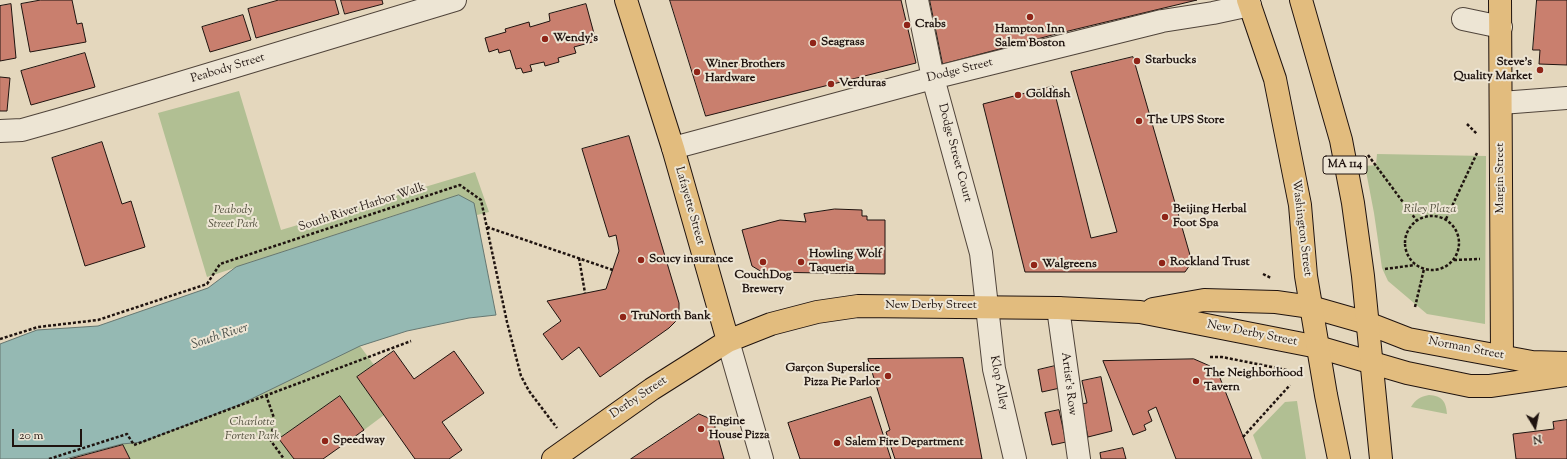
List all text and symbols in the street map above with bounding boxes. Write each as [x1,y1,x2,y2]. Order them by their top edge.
marker: Hampton Inn Salem Boston [1025,12,1035,22]
place label: Crabs [915,18,946,32]
marker: Crabs [902,20,912,30]
place label: Hampton Inn Salem Boston [995,23,1065,51]
place label: Wendy's [553,32,598,46]
marker: Wendy's [540,34,550,44]
place label: Seagrass [821,36,864,50]
marker: Seagrass [808,38,818,48]
street label: Peabody Street [189,51,267,87]
place label: Starbucks [1145,54,1196,68]
street label: Dodge Street [925,56,995,86]
marker: Starbucks [1132,56,1142,66]
place label: Steve's Quality Market [1453,56,1532,84]
place label: Winer Brothers Hardware [705,58,785,86]
marker: Steve's Quality Market [1535,65,1545,75]
marker: Winer Brothers Hardware [692,67,702,77]
place label: Verduras [839,77,886,91]
marker: Verduras [826,79,836,89]
place label: Goldfish [1026,88,1071,102]
marker: Goldfish [1013,90,1023,100]
street label: Dodge Street Court [934,102,974,204]
place label: The UPS Store [1147,114,1225,128]
marker: The UPS Store [1134,116,1144,126]
street label: Margin Street [1494,143,1508,213]
road number: MA 114 [1323,156,1367,174]
street label: Lafayette Street [671,165,707,247]
street label: Washington Street [1288,179,1314,277]
street label: South River Harbor Walk [297,181,427,235]
place label: Beijing Herbal Foot Spa [1173,203,1247,231]
park label: Riley Plaza [1404,203,1456,217]
park label: Peabody Street Park [208,204,258,232]
marker: Beijing Herbal Foot Spa [1160,212,1170,222]
place label: Howling Wolf Taqueria [809,248,882,276]
place label: Soucy insurance [649,253,733,267]
marker: Soucy insurance [636,255,646,265]
place label: Rockland Trust [1170,256,1250,270]
marker: CouchDog Brewery [758,257,768,267]
marker: Howling Wolf Taqueria [796,257,806,267]
place label: Walgreens [1042,258,1097,272]
marker: Rockland Trust [1157,258,1167,268]
marker: Walgreens [1029,260,1039,270]
place label: CouchDog Brewery [734,269,792,297]
street label: New Derby Street [885,299,977,313]
place label: TruNorth Bank [631,310,711,324]
marker: TruNorth Bank [618,312,628,322]
street label: New Derby Street [1206,318,1298,350]
water label: South River [190,321,250,353]
street label: Norman Street [1427,335,1505,363]
street label: Artist's Row [1057,351,1079,417]
street label: Klop Alley [986,354,1010,412]
place label: Garçon Superslice Pizza Pie Parlor [785,362,880,390]
place label: The Neighborhood Tavern [1204,367,1303,395]
marker: Garçon Superslice Pizza Pie Parlor [883,371,893,381]
street label: Derby Street [608,374,670,422]
marker: The Neighborhood Tavern [1191,376,1201,386]
north arrow [1515,407,1555,447]
place label: Engine House Pizza [709,415,769,443]
park label: Charlotte Forten Park [225,416,279,444]
scale bar [14,421,84,447]
marker: Engine House Pizza [696,424,706,434]
text: 20 m [19,427,43,445]
text: N [1531,430,1543,447]
place label: Speedway [333,434,385,448]
marker: Speedway [320,436,330,446]
place label: Salem Fire Department [845,436,964,450]
marker: Salem Fire Department [832,438,842,448]

